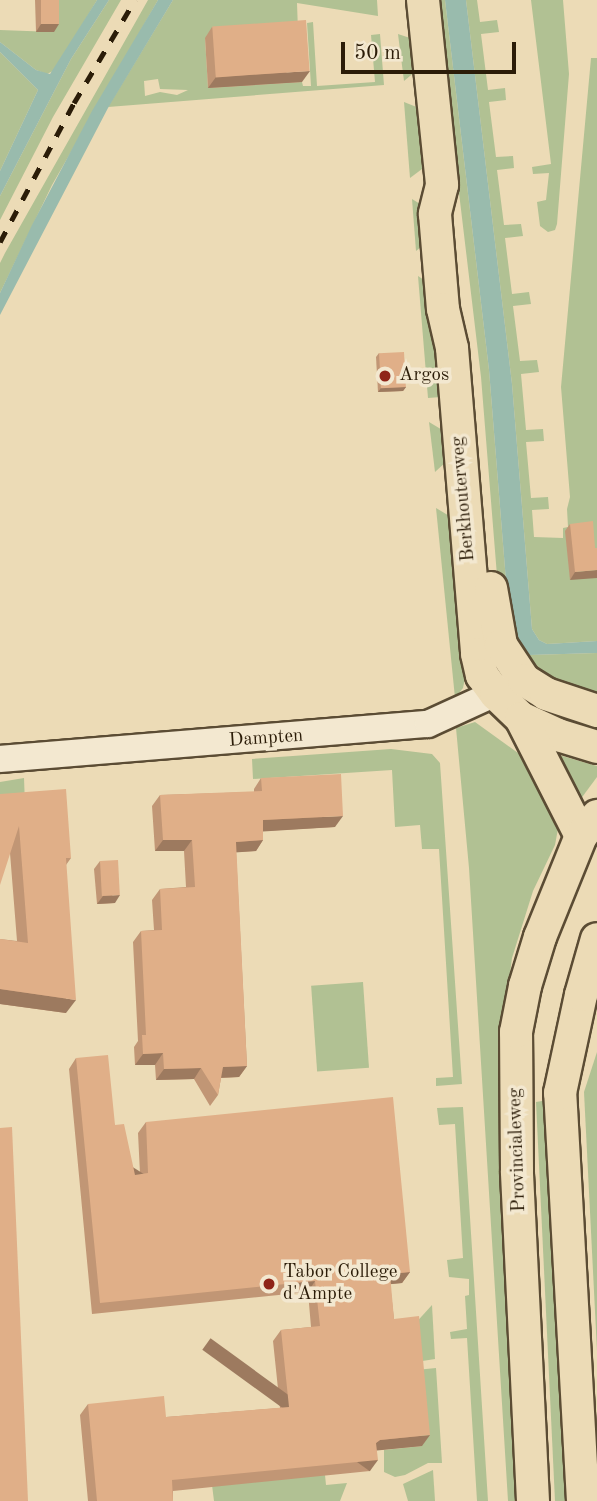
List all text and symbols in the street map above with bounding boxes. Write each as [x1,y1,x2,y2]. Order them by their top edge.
scale bar [345,28,520,72]
text: 50 m [354,43,401,64]
place label: Argos [399,365,449,387]
marker: Argos [377,368,393,384]
street label: Berkhouterweg [447,436,481,562]
street label: Dampten [228,725,304,753]
street label: Provincialeweg [504,1087,532,1213]
place label: Tabor College d'Ampte [283,1262,397,1306]
marker: Tabor College d'Ampte [261,1276,277,1292]

